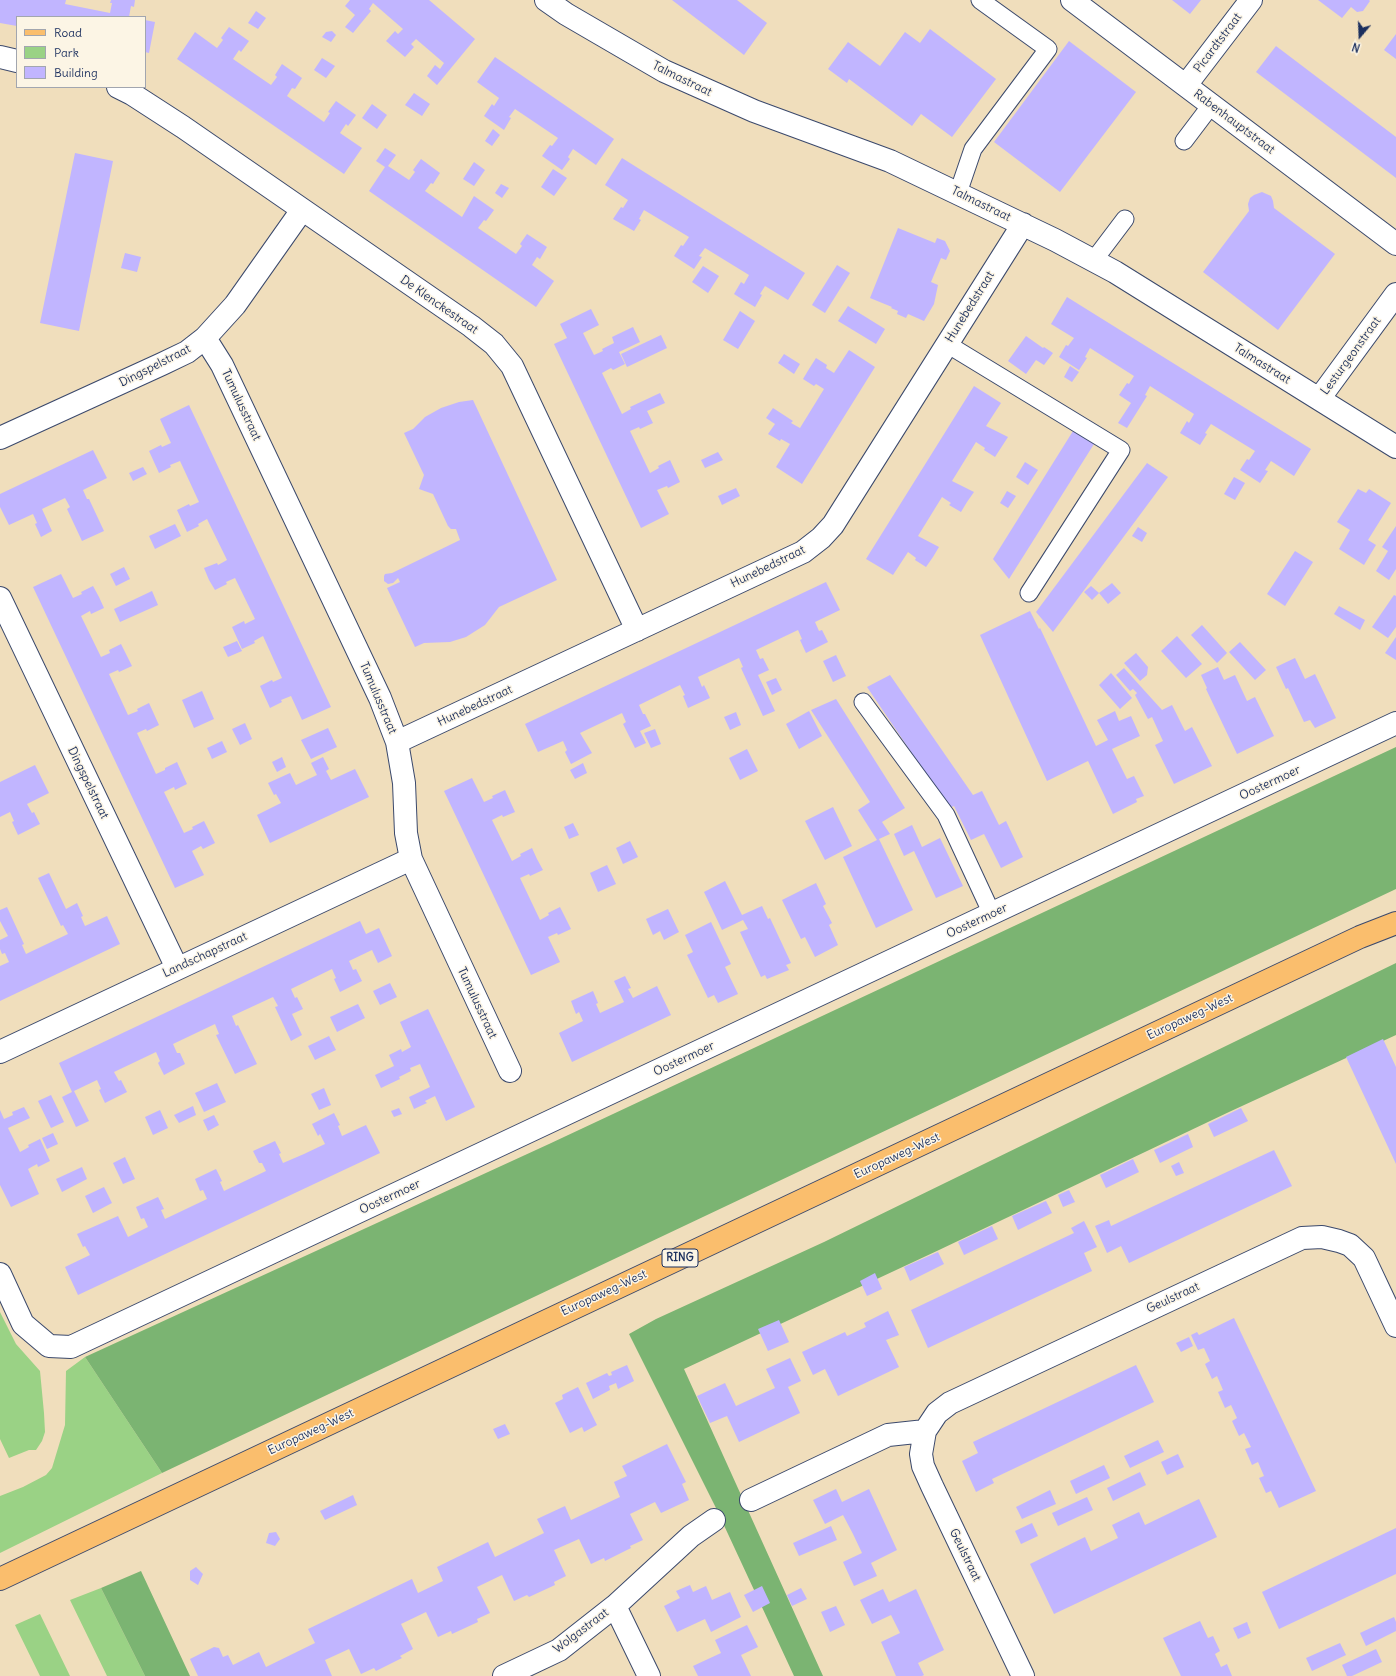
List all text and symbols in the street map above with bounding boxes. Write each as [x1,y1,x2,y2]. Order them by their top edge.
street label: Picardtstraat [1191,10,1245,76]
legend [16,16,146,88]
north arrow [1340,16,1380,56]
text: Road [54,25,82,40]
text: N [1350,39,1362,55]
text: Park [54,45,79,60]
street label: Talmastraat [650,58,714,100]
text: Building [54,65,98,80]
street label: Rabenhauptstraat [1191,87,1277,157]
street label: Talmastraat [949,183,1013,225]
street label: Hunebedstraat [942,269,998,345]
street label: De Klenckestraat [397,273,481,337]
street label: Lesturgeonstraat [1318,314,1384,398]
street label: Talmastraat [1231,341,1293,387]
street label: Dingspelstraat [117,342,193,390]
street label: Tumulusstraat [218,367,264,443]
street label: Hunebedstraat [728,543,808,591]
street label: Tumulusstraat [356,660,400,736]
street label: Hunebedstraat [435,682,515,730]
street label: Dingspelstraat [64,745,112,821]
street label: Oostermoer [1237,763,1303,803]
street label: Oostermoer [944,901,1010,941]
street label: Landschapstraat [161,929,249,981]
street label: Tumulusstraat [454,965,500,1041]
street label: Europaweg-West [1145,991,1235,1043]
street label: Oostermoer [651,1039,717,1079]
street label: Europaweg-West [852,1130,942,1182]
street label: Oostermoer [357,1177,423,1217]
road number: RING [662,1249,698,1267]
street label: Europaweg-West [559,1267,649,1319]
street label: Geulstraat [1144,1279,1202,1317]
street label: Europaweg-West [266,1406,356,1458]
street label: Geulstraat [946,1526,984,1584]
street label: Wolgastraat [551,1606,611,1656]

